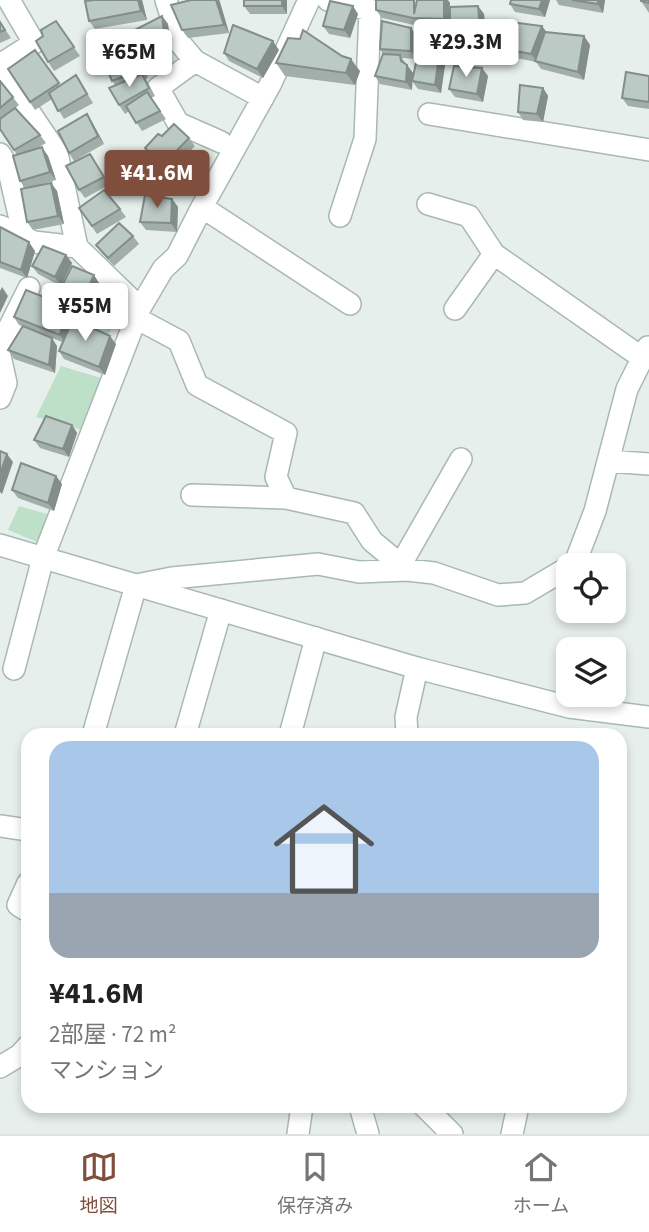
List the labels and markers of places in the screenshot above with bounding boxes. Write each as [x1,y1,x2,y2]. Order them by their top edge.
pin: ¥29.3M [409,20,523,79]
pin: ¥65M [88,29,170,89]
pin: ¥41.6M [100,150,214,210]
pin: ¥55M [44,284,126,343]

